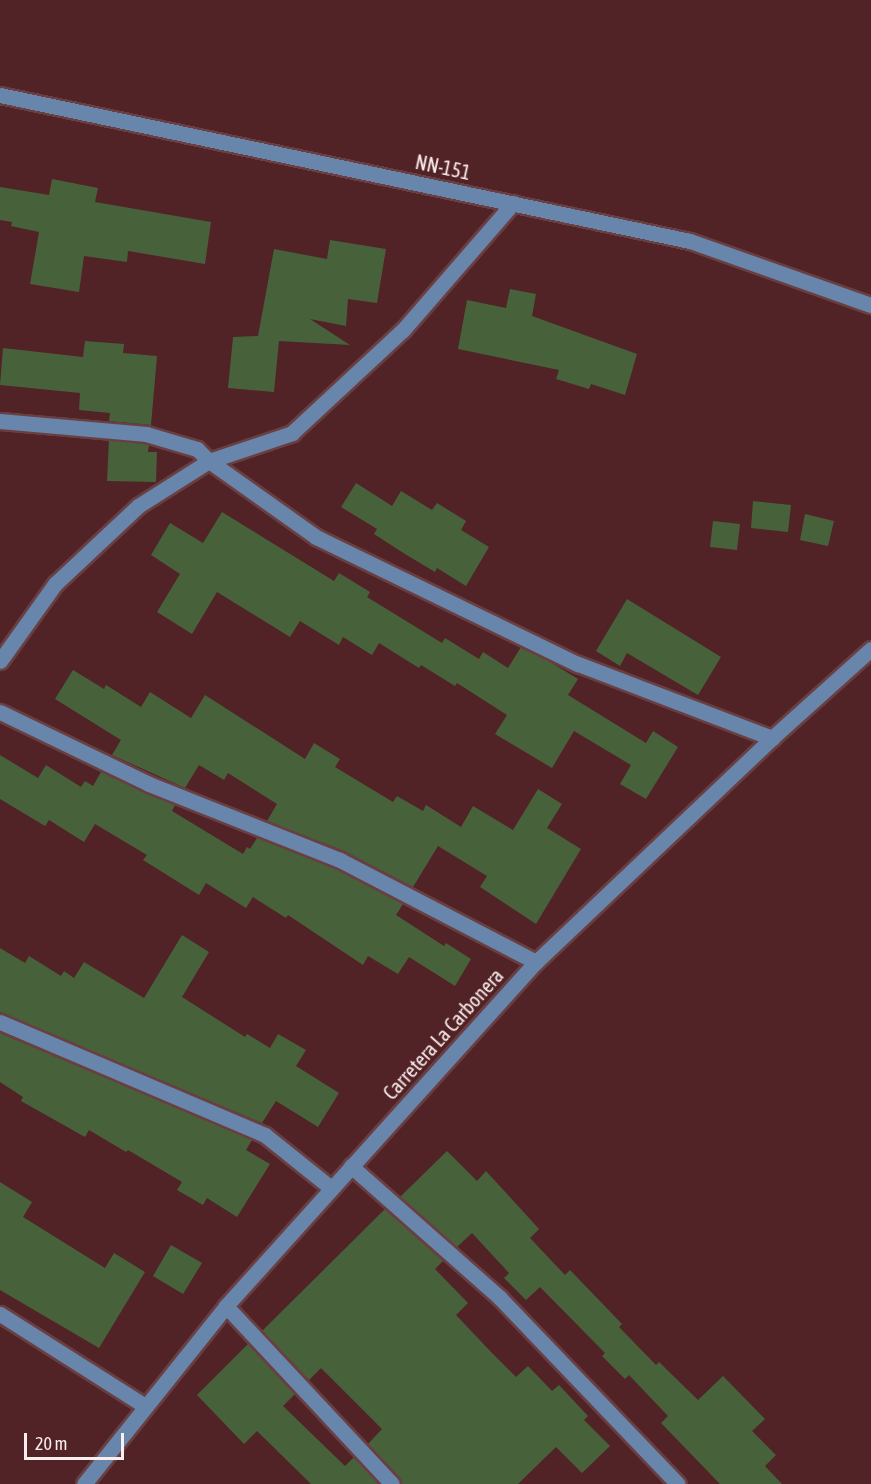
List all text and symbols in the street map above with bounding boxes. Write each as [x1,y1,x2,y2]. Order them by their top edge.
street label: NN-151 [413,149,473,185]
street label: Carretera La Carbonera [378,964,508,1104]
scale bar [27,1421,128,1459]
text: 20 m [35,1433,67,1454]

